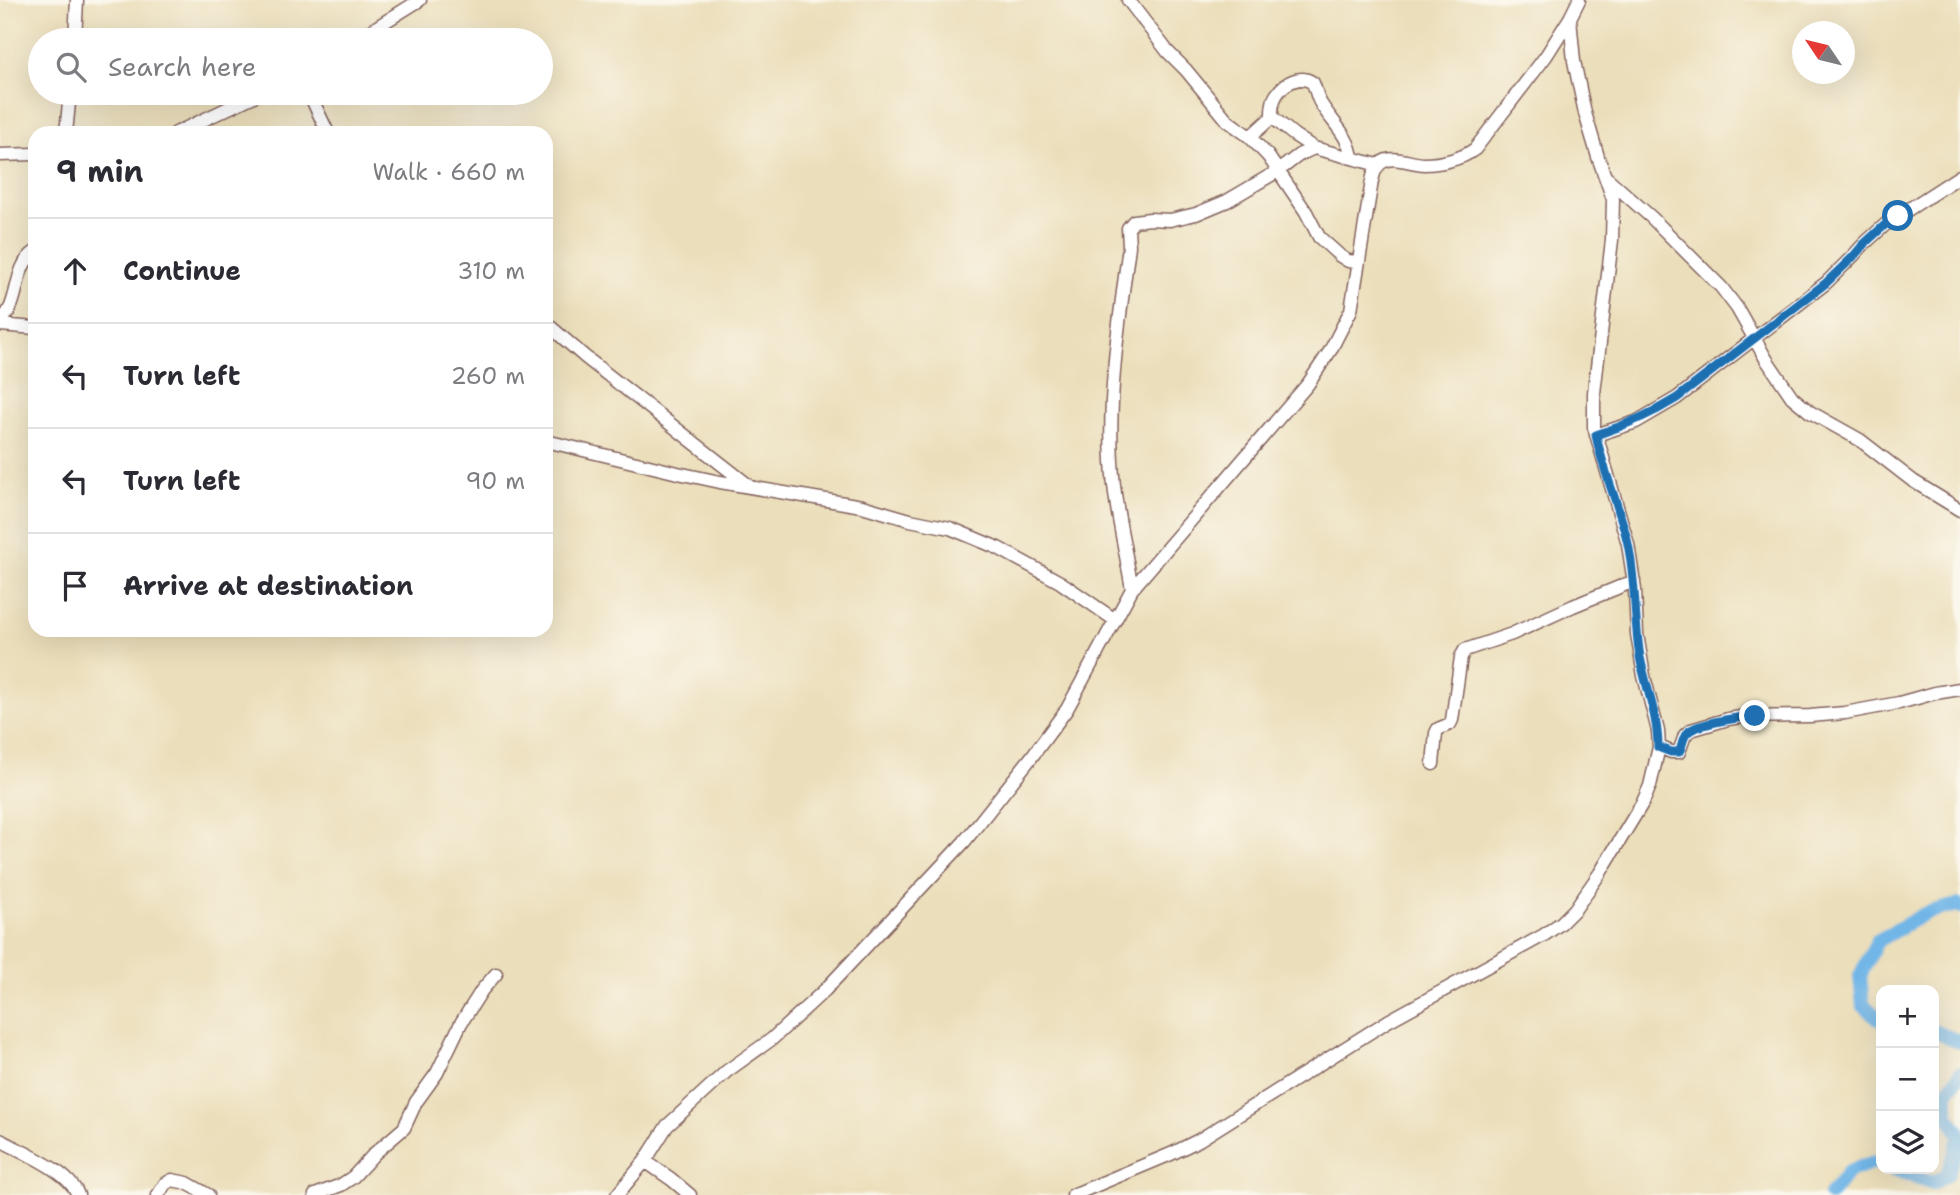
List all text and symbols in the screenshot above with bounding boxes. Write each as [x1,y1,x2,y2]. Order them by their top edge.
north arrow [1792,21,1855,84]
search box [28,28,553,105]
icon: search [52,48,90,86]
text: Search here [108,49,257,84]
text: 9 min [56,151,143,192]
text: Walk · 660 m [372,157,525,187]
route start [1882,200,1913,231]
icon: ahead [56,252,94,290]
text: Continue [123,253,241,288]
text: 310 m [457,256,525,286]
icon: left [56,357,94,395]
text: Turn left [123,358,240,393]
text: 260 m [451,361,525,391]
icon: left [56,462,94,500]
text: Turn left [123,463,240,498]
text: 90 m [465,466,525,496]
icon: arrive [56,567,94,605]
text: Arrive at destination [123,568,413,603]
route end [1739,700,1770,731]
map controls [1876,985,1939,1174]
button: + [1876,985,1939,1048]
button: − [1876,1048,1939,1111]
button: layers [1876,1111,1939,1174]

